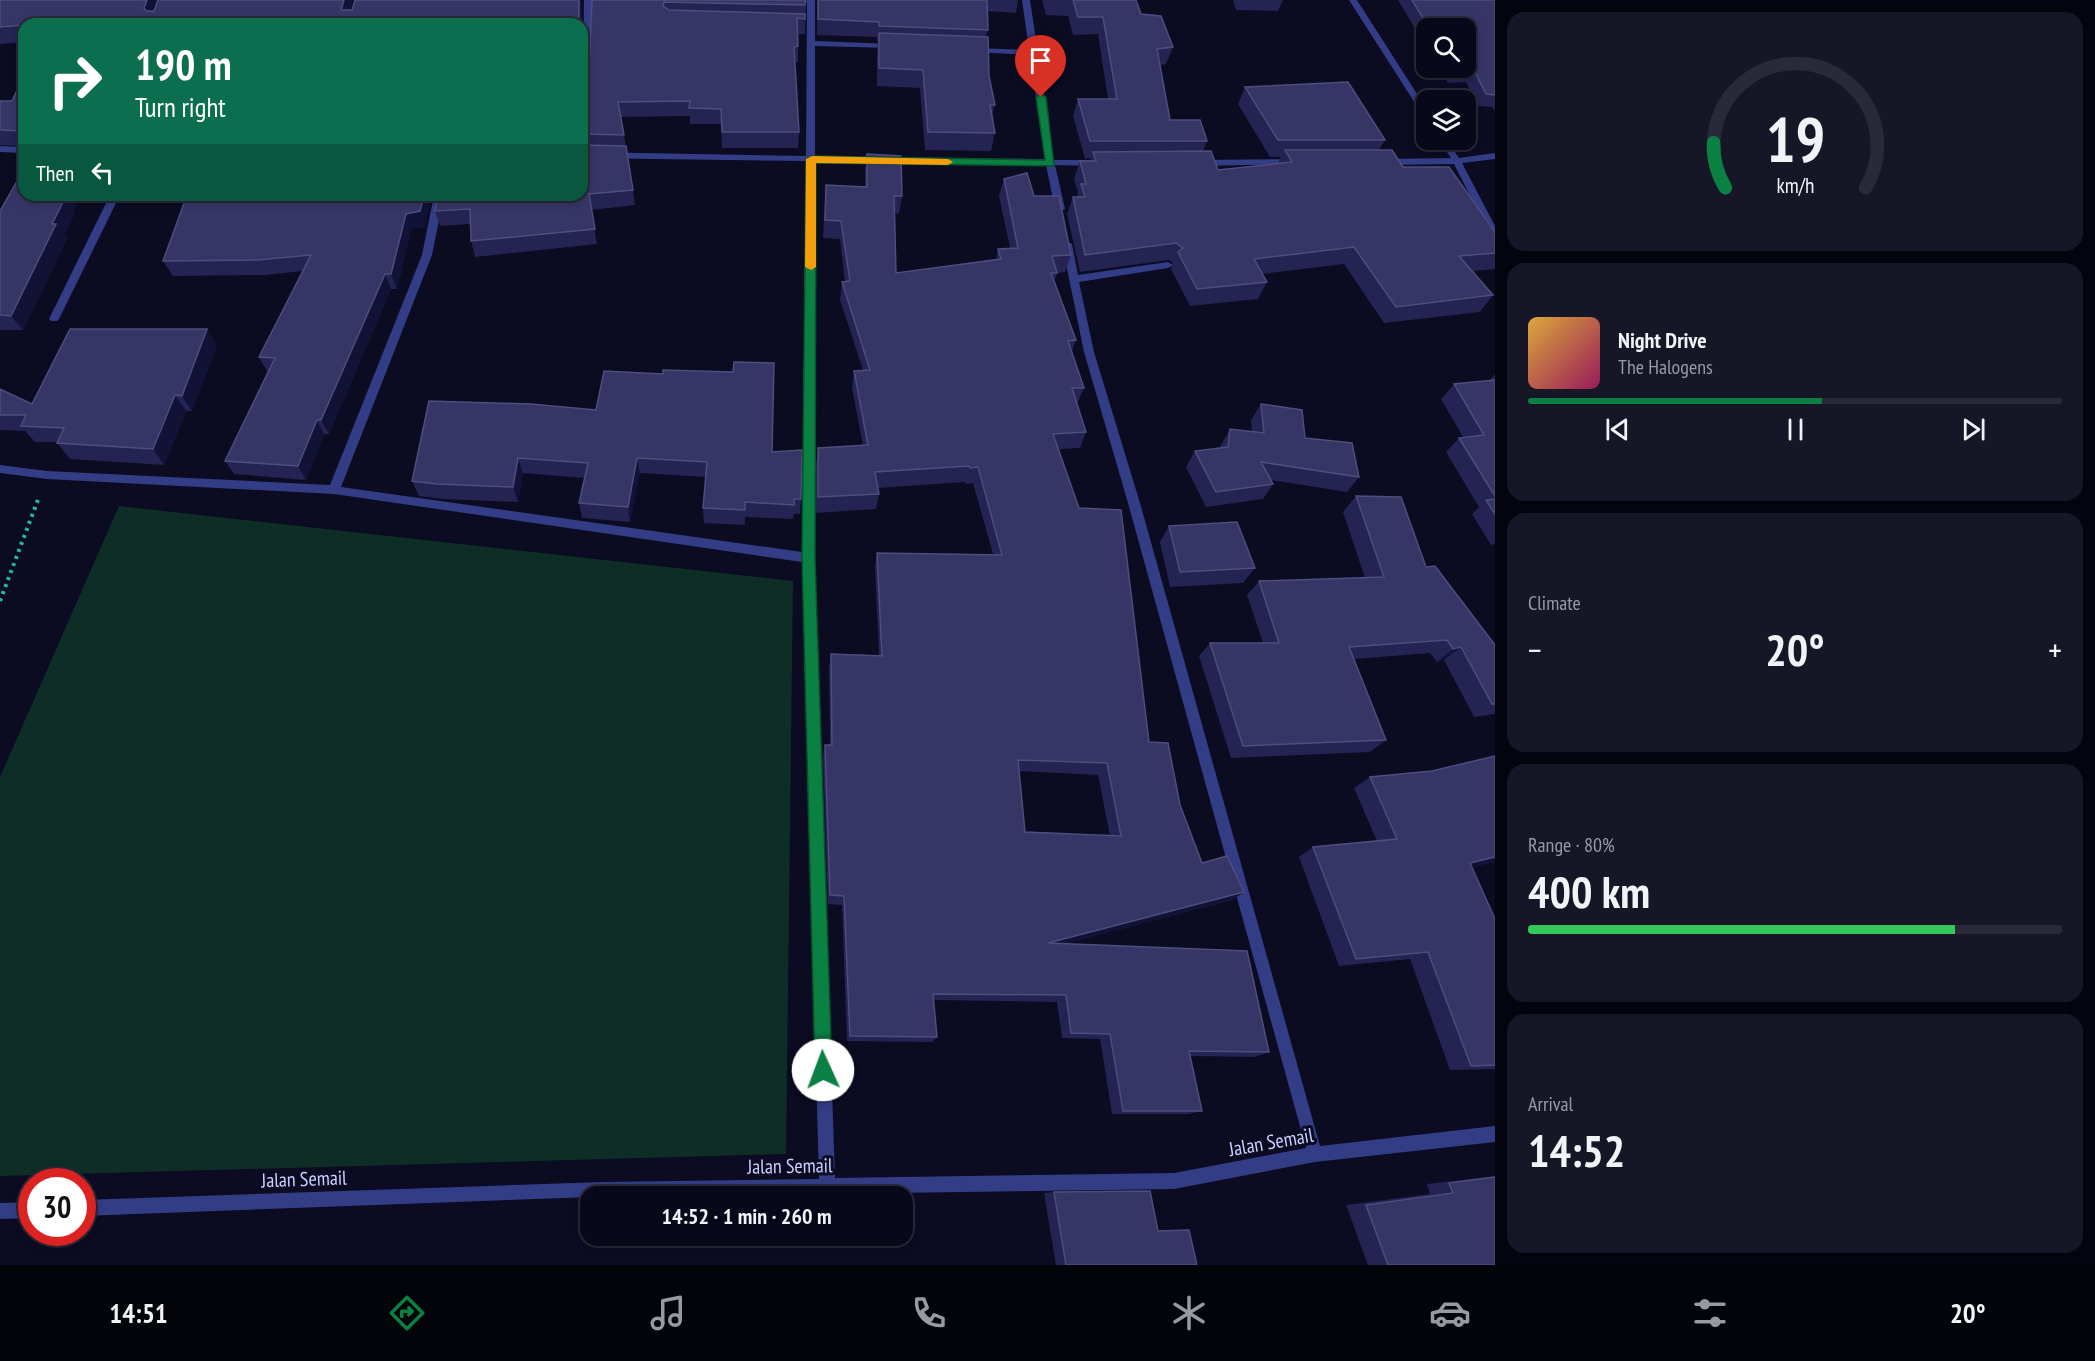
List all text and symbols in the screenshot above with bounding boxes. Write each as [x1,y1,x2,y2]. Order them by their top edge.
map controls [1416,18,1476,150]
button: search [1416,18,1476,78]
pin [1015,35,1066,97]
text: 190 m [135,37,232,92]
icon: right [36,42,114,120]
icon: arrive [1024,44,1057,77]
text: Turn right [135,90,226,124]
button: layers [1416,90,1476,150]
text: 19 [1765,98,1825,179]
icon: left [86,156,119,189]
text: Then [36,159,74,187]
text: km/h [1776,172,1814,200]
text: Night Drive [1618,326,1707,354]
text: The Halogens [1618,354,1713,380]
icon: previous [1601,413,1634,446]
icon: pause [1779,413,1812,446]
icon: next [1957,413,1990,446]
text: Climate [1528,590,1581,616]
text: 20° [1765,620,1825,678]
text: − [1528,628,1542,671]
text: + [2048,628,2062,671]
text: Range · 80% [1528,832,1615,858]
text: 400 km [1528,862,1650,920]
position arrow [791,1038,855,1102]
text: Arrival [1528,1091,1573,1117]
text: 14:52 [1528,1121,1625,1179]
street label: Jalan Semail [1226,1122,1316,1162]
street label: Jalan Semail [746,1152,833,1180]
street label: Jalan Semail [260,1165,347,1194]
speed limit sign: 30 [18,1168,96,1246]
text: 14:52 · 1 min · 260 m [661,1202,832,1230]
icon: directions [386,1292,428,1334]
icon: music [647,1292,689,1334]
icon: phone [908,1292,950,1334]
icon: climate [1168,1292,1210,1334]
icon: car [1429,1292,1471,1334]
icon: filters [1689,1292,1731,1334]
text: 14:51 [109,1296,168,1330]
text: 20° [1950,1296,1986,1330]

